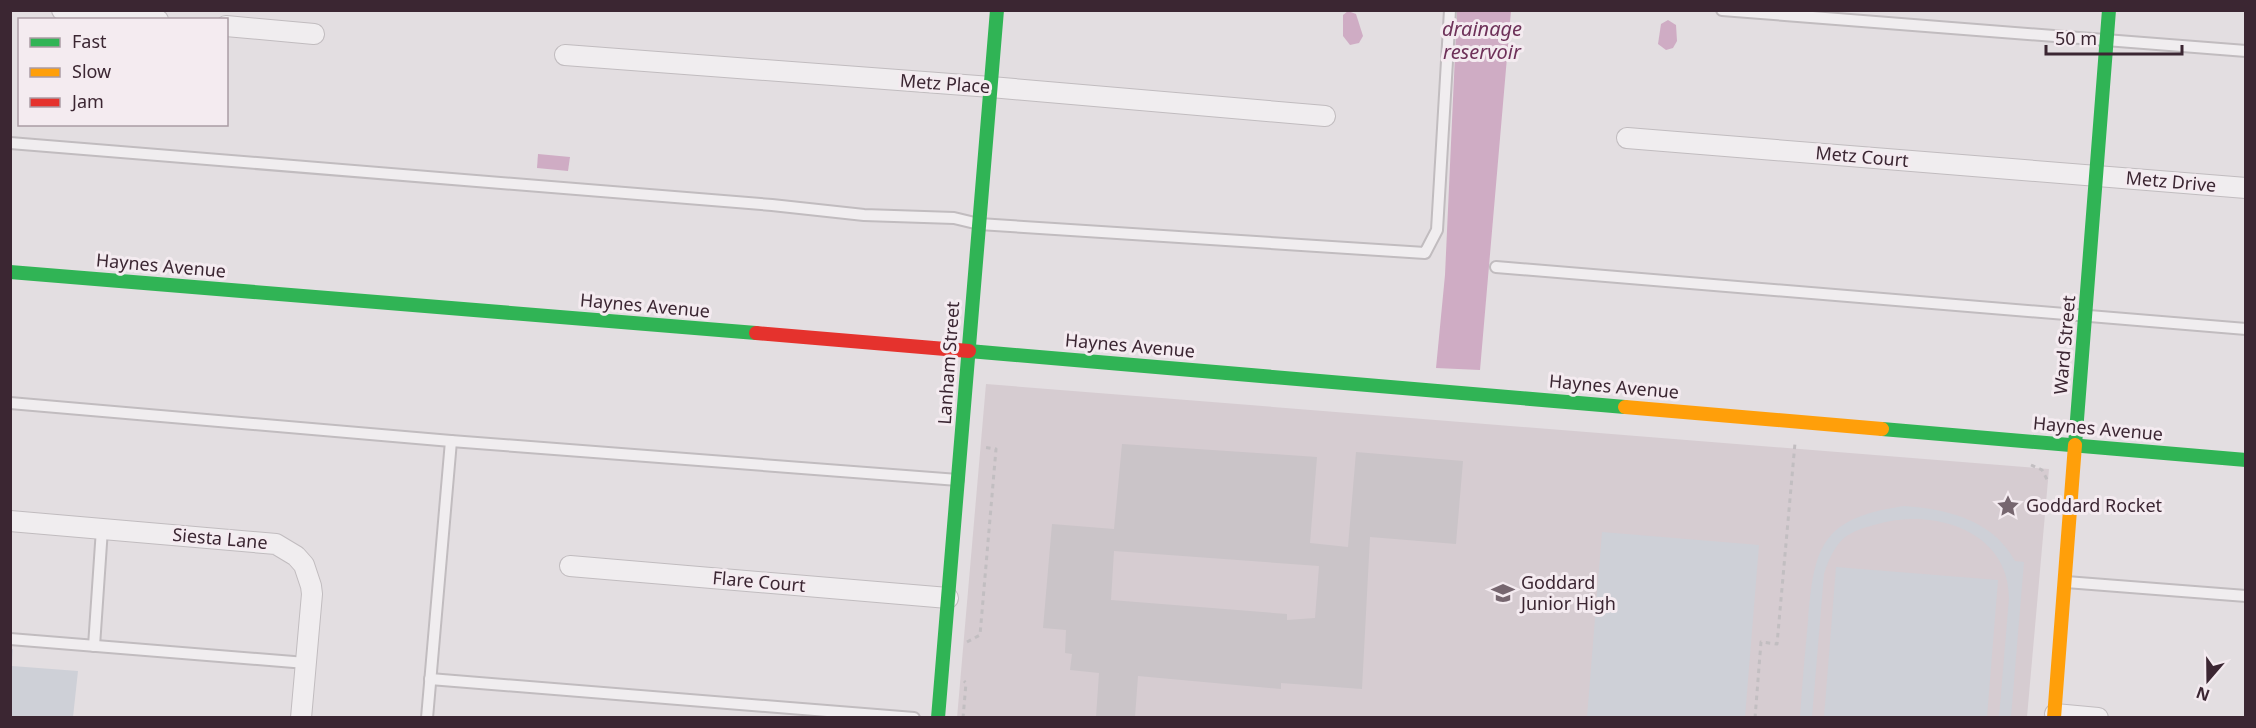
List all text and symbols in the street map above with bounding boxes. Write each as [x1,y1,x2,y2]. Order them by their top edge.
water label: drainage reservoir [1442,15,1522,65]
legend [18,18,228,126]
scale bar [2046,18,2182,56]
text: 50 m [2055,26,2097,50]
text: Fast [72,29,107,53]
text: Slow [72,59,111,83]
street label: Metz Place [899,68,991,98]
text: Jam [70,89,104,113]
street label: Metz Court [1815,140,1910,172]
street label: Metz Drive [2125,165,2217,197]
street label: Haynes Avenue [95,247,227,283]
street label: Haynes Avenue [579,287,711,323]
street label: Ward Street [2048,294,2080,396]
street label: Lanham Street [932,300,964,425]
street label: Haynes Avenue [1064,327,1196,363]
street label: Haynes Avenue [1548,368,1680,404]
street label: Haynes Avenue [2032,410,2164,446]
place icon: Goddard Rocket [1995,493,2021,519]
place label: Goddard Rocket [2026,493,2163,517]
street label: Siesta Lane [172,522,269,554]
street label: Flare Court [712,565,807,597]
place label: Goddard Junior High [1519,570,1616,615]
school or university icon: Goddard Junior High [1490,580,1516,606]
north arrow [2178,650,2238,710]
text: N [2193,682,2213,707]

